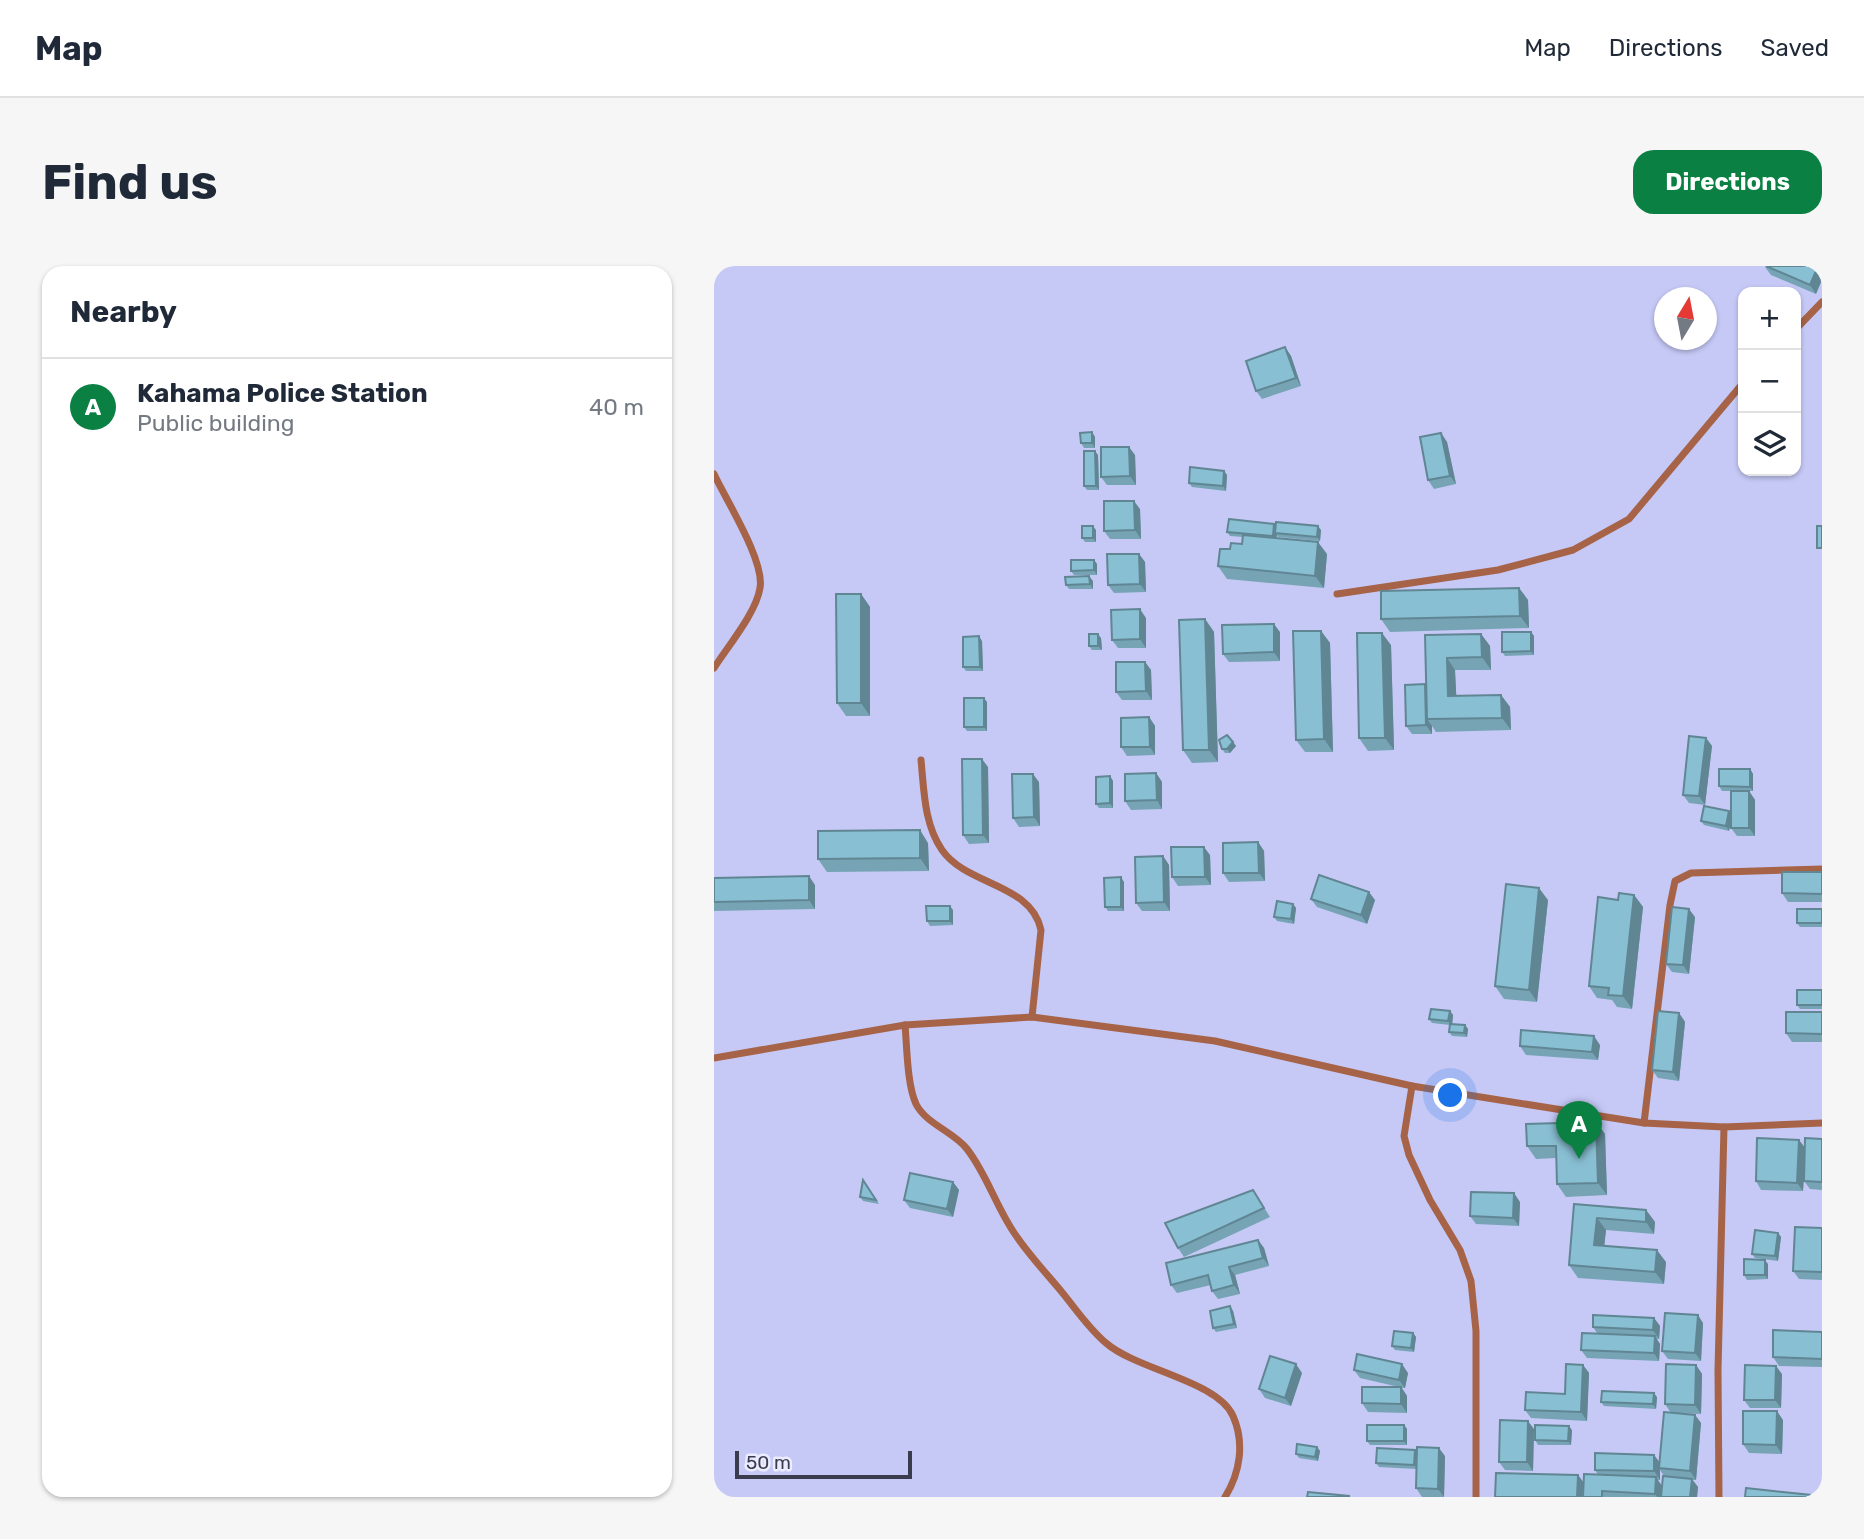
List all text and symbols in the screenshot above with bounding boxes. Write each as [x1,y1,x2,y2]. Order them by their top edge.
text: Map [35,29,103,68]
text: Map [1524,34,1571,62]
text: Directions [1609,34,1722,62]
text: Saved [1760,34,1829,62]
button: Directions [1633,150,1822,214]
text: Find us [42,153,218,211]
north arrow [1654,287,1717,350]
map controls [1738,287,1801,476]
button: + [1738,287,1801,350]
text: Nearby [70,294,177,330]
button: − [1738,350,1801,413]
text: Kahama Police Station [137,378,428,409]
text: A [85,393,101,421]
text: 40 m [589,393,644,421]
text: Public building [137,409,294,437]
button: layers [1738,413,1801,476]
your location [1433,1078,1467,1112]
pin: A [1556,1101,1602,1159]
scale bar [735,1448,912,1480]
text: 50 m [746,1451,791,1474]

